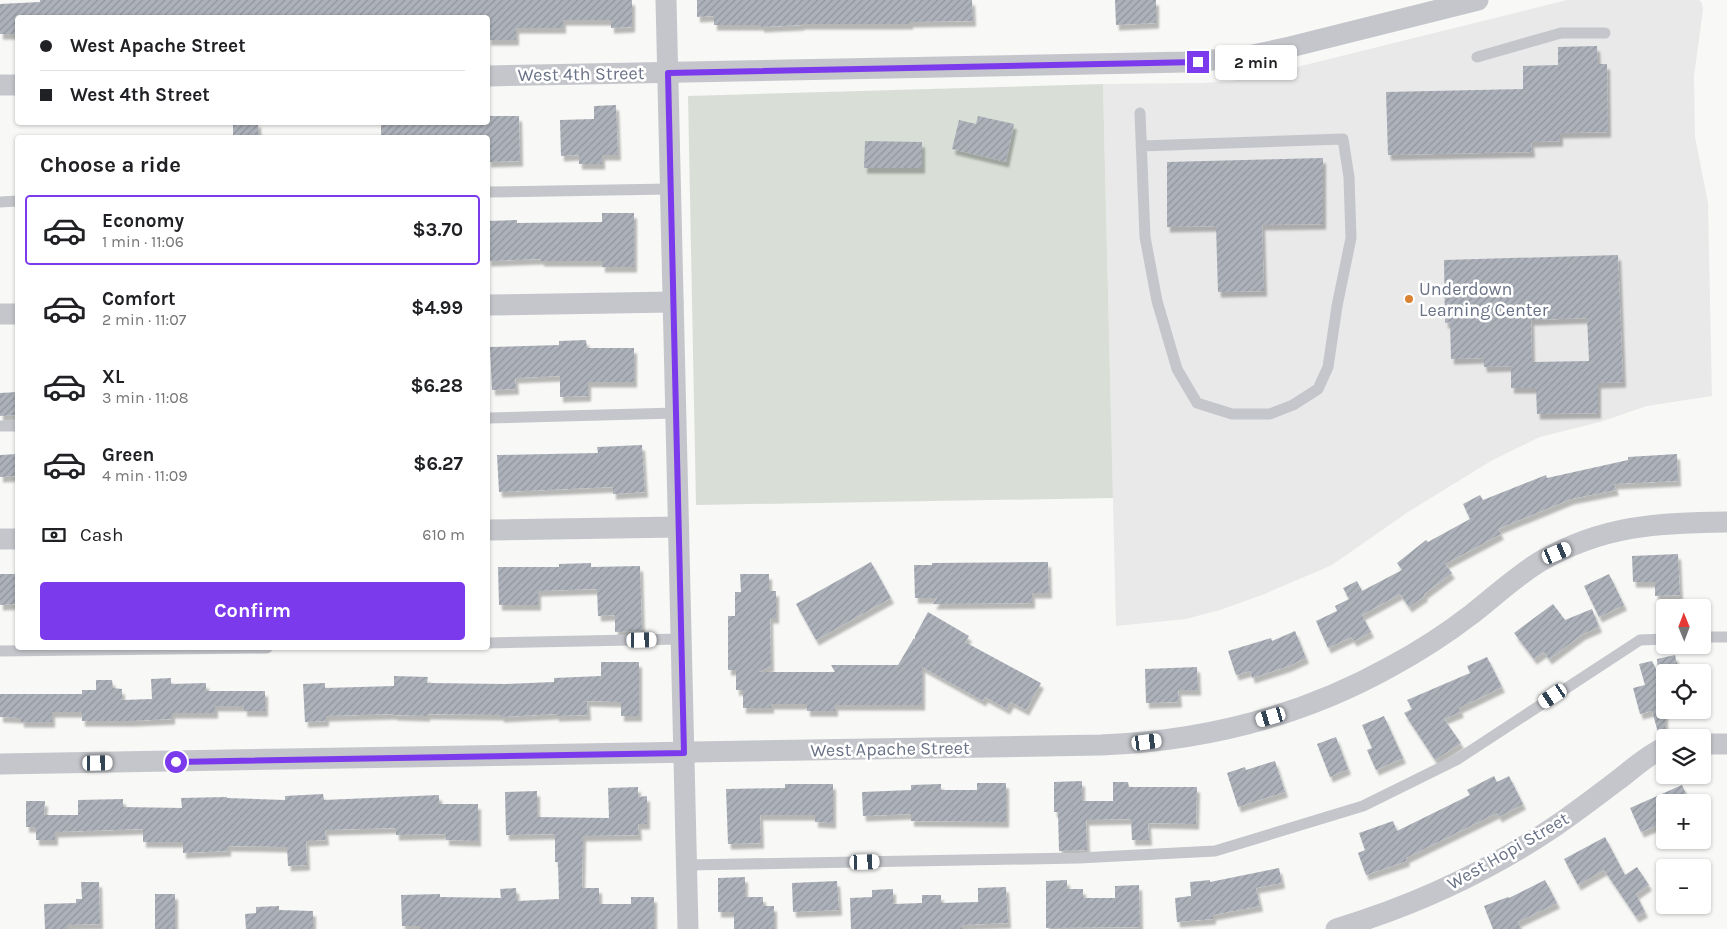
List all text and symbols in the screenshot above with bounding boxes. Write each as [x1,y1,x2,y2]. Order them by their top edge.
text: West Apache Street [70,35,246,57]
callout: 2 min [1216,44,1298,80]
route end [1187,51,1209,73]
text: 2 min [1234,53,1278,72]
street label: West 4th Street [517,62,645,86]
text: West 4th Street [70,84,210,106]
text: Choose a ride [40,152,181,178]
icon: car [42,208,87,253]
text: Economy [102,210,184,232]
text: $3.70 [413,219,463,241]
text: 1 min · 11:06 [102,232,184,251]
place label: Underdown Learning Center [1419,278,1549,321]
icon: car [42,286,87,331]
text: Comfort [102,288,176,310]
marker: Underdown Learning Center [1403,293,1415,305]
text: $4.99 [411,297,463,319]
text: 2 min · 11:07 [102,310,186,329]
icon: car [42,364,87,409]
text: XL [102,366,124,388]
text: $6.28 [411,375,463,397]
text: 3 min · 11:08 [102,388,189,407]
icon: car [42,442,87,487]
text: Green [102,444,154,466]
text: $6.27 [413,453,463,475]
text: 4 min · 11:09 [102,466,188,485]
icon: cash [40,521,68,549]
text: Cash [80,524,124,546]
text: 610 m [422,525,465,544]
car [1540,540,1573,566]
button: Confirm [40,582,465,640]
north arrow [1656,599,1711,654]
map controls [1656,599,1711,914]
car [626,632,657,648]
button: locate [1656,664,1711,719]
car [1536,681,1569,711]
car [1254,706,1287,728]
button: layers [1656,729,1711,784]
car [1131,733,1162,751]
street label: West Apache Street [810,737,970,761]
route start [165,751,187,773]
car [82,755,113,771]
button: + [1656,794,1711,849]
street label: West Hopi Street [1443,807,1573,895]
car [849,854,880,870]
button: − [1656,859,1711,914]

